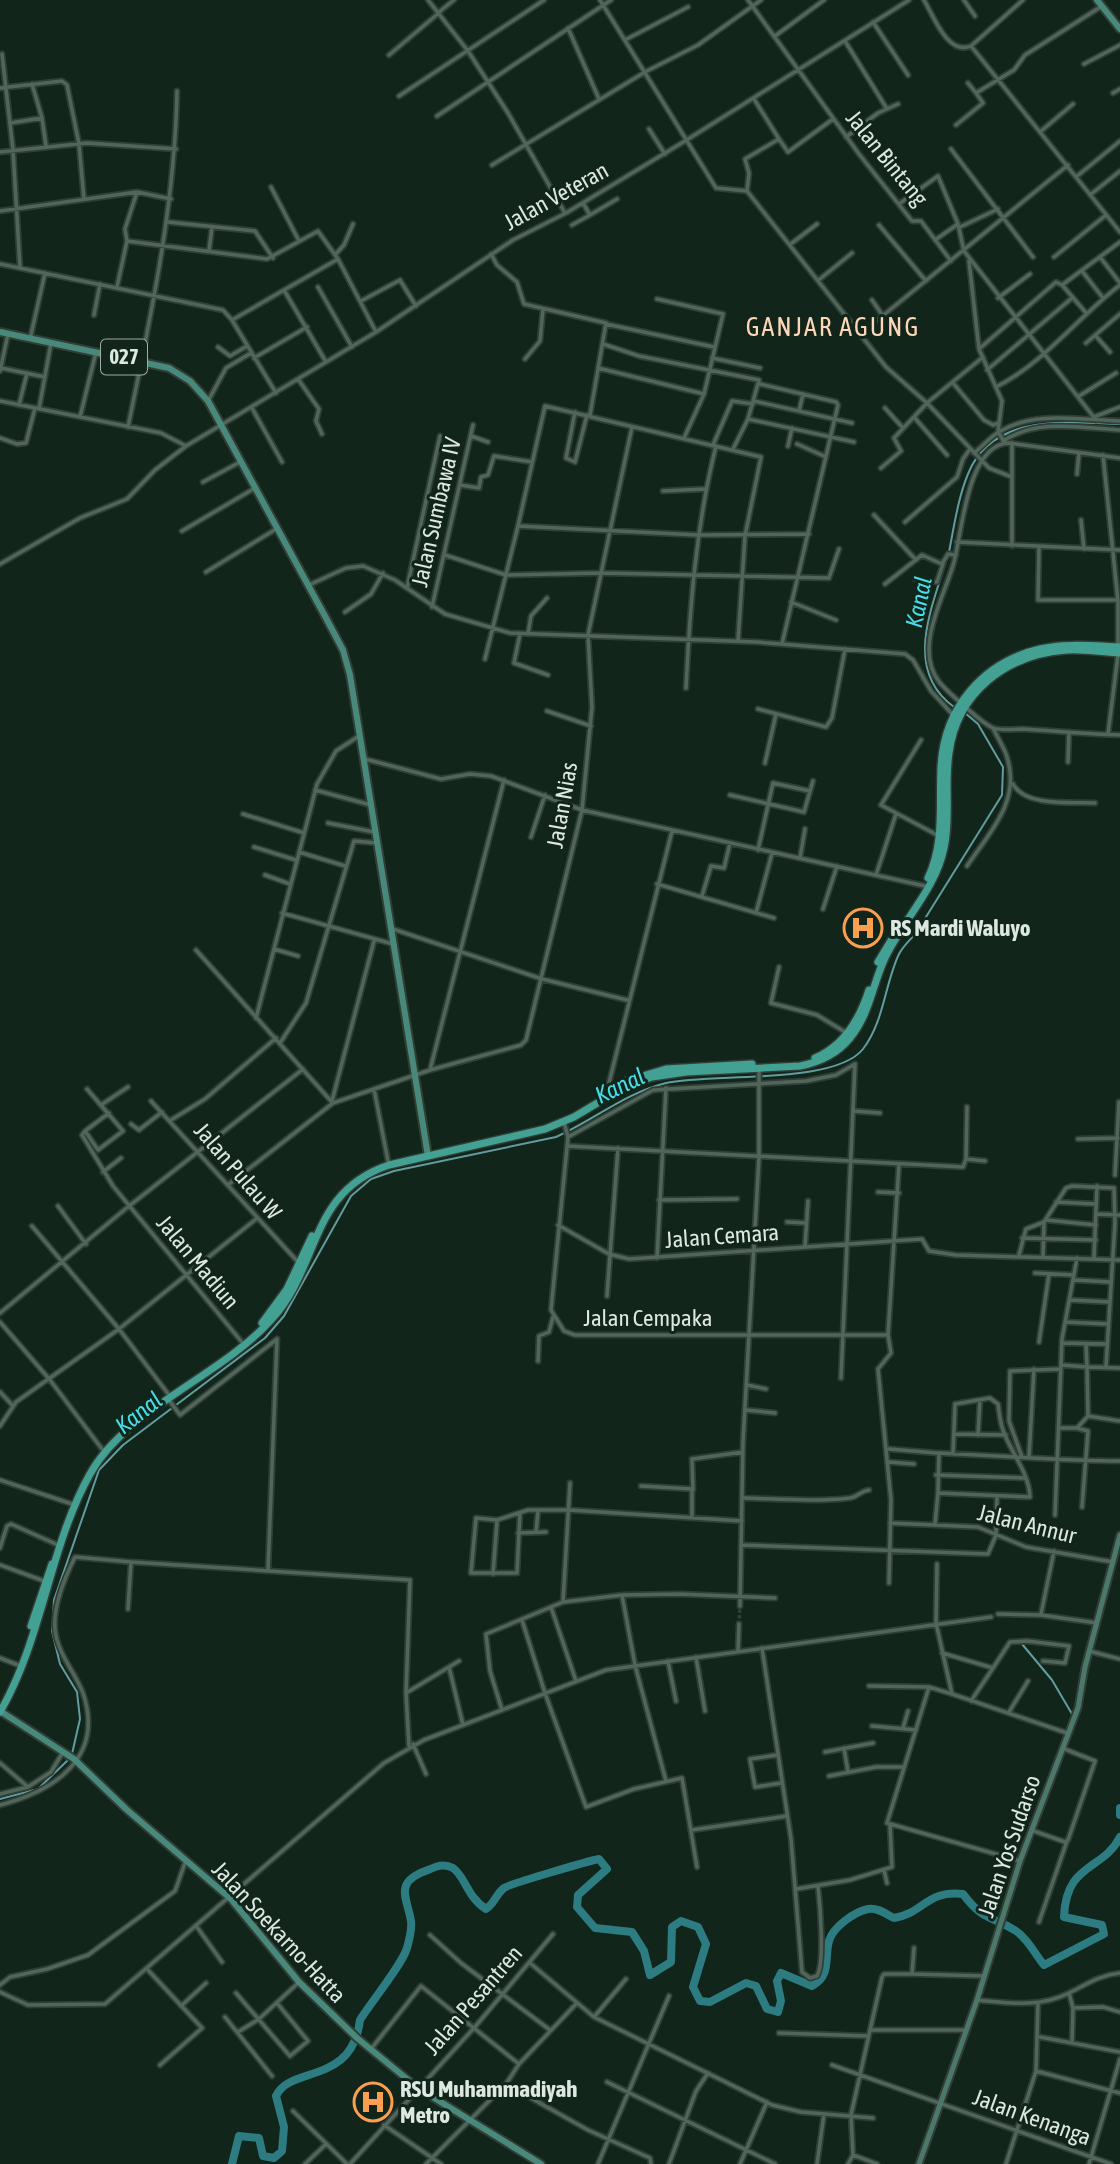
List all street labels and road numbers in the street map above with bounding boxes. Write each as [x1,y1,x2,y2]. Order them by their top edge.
street label: Jalan Bintang [841,105,933,211]
street label: Jalan Veteran [499,157,613,235]
road number: 027 [101,340,147,374]
street label: Jalan Sumbawa IV [406,434,466,589]
street label: Jalan Nias [542,760,582,850]
street label: Jalan Pulau W [189,1117,287,1225]
street label: Jalan Madiun [151,1210,245,1314]
street label: Jalan Cemara [664,1219,780,1253]
street label: Jalan Cempaka [584,1305,712,1331]
street label: Jalan Annur [975,1499,1080,1549]
street label: Jalan Yos Sudarso [973,1772,1045,1920]
street label: Jalan Soekarno-Hatta [207,1856,351,2008]
street label: Jalan Pesantren [419,1940,527,2060]
street label: Jalan Kenanga [970,2084,1094,2150]

